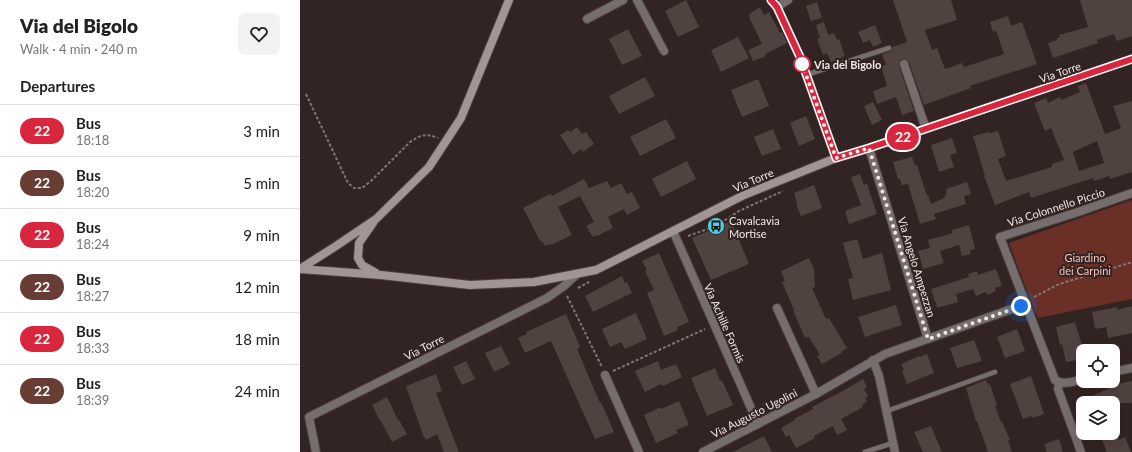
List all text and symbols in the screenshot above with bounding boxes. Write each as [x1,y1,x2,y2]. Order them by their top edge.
button: heart [238,13,280,55]
text: Via del Bigolo [20,14,138,37]
text: Walk · 4 min · 240 m [20,41,138,57]
marker: Via del Bigolo [793,55,811,73]
place label: Via del Bigolo [813,58,881,71]
street label: Via Torre [1038,59,1083,85]
text: Departures [20,77,95,95]
text: Bus [76,114,101,132]
text: 22 [34,122,50,139]
text: 3 min [243,122,280,140]
line badge: 22 [885,124,921,150]
text: 22 [895,128,911,145]
text: 18:18 [76,132,109,148]
text: Bus [76,166,101,184]
street label: Via Torre [731,166,776,194]
text: 22 [34,174,50,191]
text: 5 min [243,174,280,192]
text: 18:20 [76,184,109,200]
street label: Via Colonnello Piccio [1006,185,1106,229]
place label: Cavalcavia Mortise [729,214,780,240]
street label: Via Angelo Ampezzan [896,215,938,319]
bus stop icon: Cavalcavia Mortise [706,216,726,236]
text: Bus [76,218,101,236]
text: 22 [34,226,50,243]
text: 9 min [243,226,280,244]
text: 18:24 [76,236,109,252]
park label: Giardino dei Carpini [1059,251,1111,277]
text: Bus [76,270,101,288]
text: 22 [34,278,50,295]
text: 12 min [234,278,280,296]
street label: Via Achille Formis [702,281,748,365]
text: 18:27 [76,288,109,304]
your location [1011,296,1031,316]
text: Bus [76,322,101,340]
text: 22 [34,330,50,347]
text: 18 min [234,330,280,348]
street label: Via Torre [402,331,446,363]
text: 18:33 [76,340,109,356]
map controls [1076,344,1120,440]
button: locate [1076,344,1120,388]
text: Bus [76,374,101,392]
text: 22 [34,382,50,399]
text: 24 min [234,382,280,400]
street label: Via Augusto Ugolini [709,386,799,440]
text: 18:39 [76,392,109,408]
button: layers [1076,396,1120,440]

